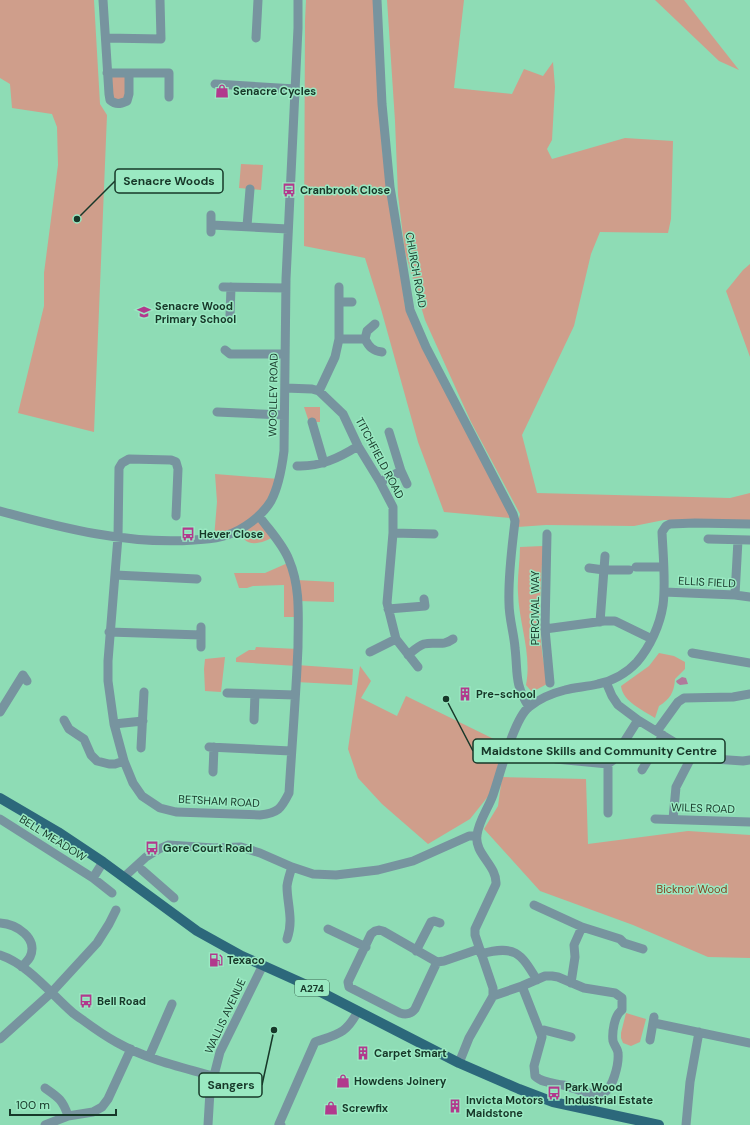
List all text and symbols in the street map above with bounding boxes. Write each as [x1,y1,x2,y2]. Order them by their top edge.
shop icon: Senacre Cycles [214,83,230,99]
place label: Senacre Cycles [233,84,316,98]
callout: Senacre Woods [115,169,223,193]
text: Senacre Woods [123,173,215,189]
bus stop icon: Cranbrook Close [281,182,297,198]
place label: Cranbrook Close [300,183,390,197]
street label: CHURCH ROAD [402,231,430,309]
place label: Senacre Wood Primary School [155,299,236,326]
school or university icon: Senacre Wood Primary School [136,304,152,320]
street label: WOOLLEY ROAD [265,353,281,437]
street label: TITCHFIELD ROAD [353,415,408,502]
bus stop icon: Hever Close [180,526,196,542]
place label: Hever Close [199,527,264,541]
street label: PERCIVAL WAY [528,570,542,645]
street label: ELLIS FIELD [678,573,737,591]
building icon: Pre-school [457,686,473,702]
place label: Pre-school [476,687,536,701]
callout: Maidstone Skills and Community Centre [473,739,725,763]
text: Maidstone Skills and Community Centre [481,743,717,759]
street label: BETSHAM ROAD [178,792,261,810]
street label: WILES ROAD [671,800,736,816]
street label: BELL MEADOW [17,812,89,864]
bus stop icon: Gore Court Road [144,840,160,856]
place label: Gore Court Road [163,841,252,855]
park label: Bicknor Wood [657,882,728,896]
fuel station icon: Texaco [208,952,224,968]
place label: Texaco [227,953,265,967]
street label: WALLIS AVENUE [201,976,249,1056]
road number: A274 [295,980,329,996]
bus stop icon: Bell Road [78,993,94,1009]
place label: Bell Road [97,994,146,1008]
building icon: Carpet Smart [355,1045,371,1061]
place label: Carpet Smart [374,1046,447,1060]
callout: Sangers [199,1073,262,1097]
shop icon: Howdens Joinery [335,1073,351,1089]
place label: Howdens Joinery [354,1074,447,1088]
text: Sangers [207,1077,255,1093]
place label: Park Wood Industrial Estate [565,1080,654,1107]
bus stop icon: Park Wood Industrial Estate [546,1085,562,1101]
scale bar [10,1091,116,1117]
place label: Invicta Motors Maidstone [466,1093,543,1120]
text: 100 m [16,1097,50,1113]
building icon: Invicta Motors Maidstone [447,1098,463,1114]
shop icon: Screwfix [323,1100,339,1116]
place label: Screwfix [342,1101,389,1115]

